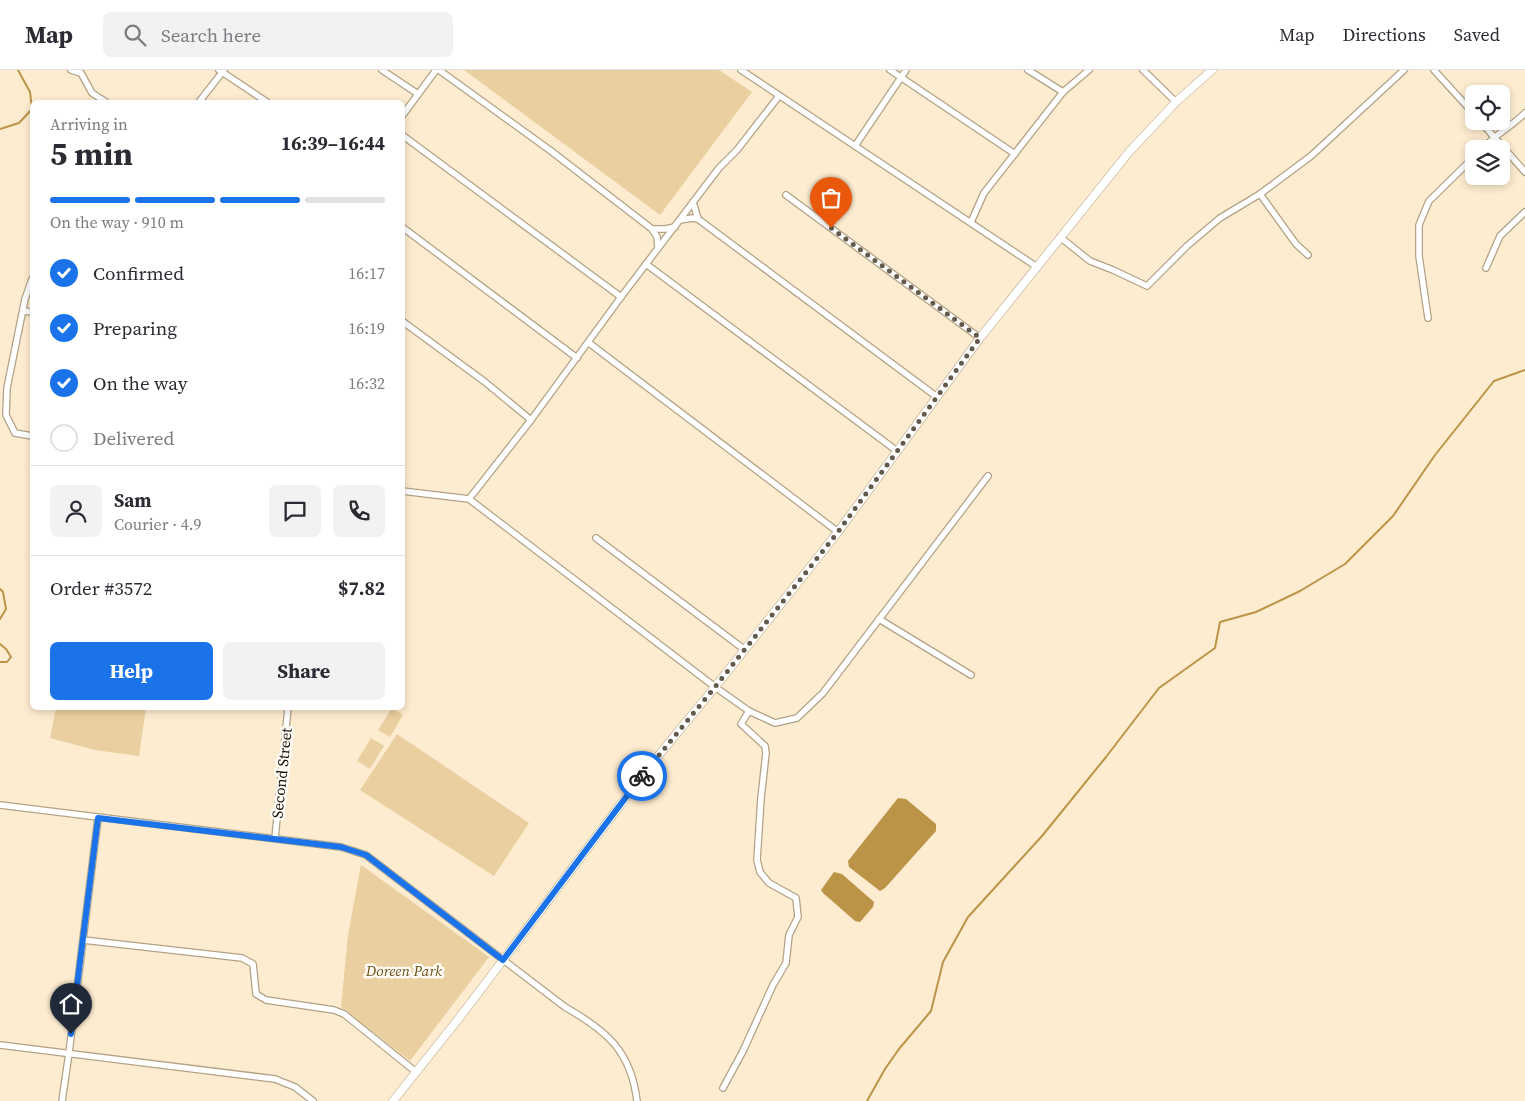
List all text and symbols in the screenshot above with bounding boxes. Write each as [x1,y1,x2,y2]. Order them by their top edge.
search box [103,12,453,57]
text: Map [25,18,73,51]
icon: search [121,21,149,49]
text: Search here [161,22,261,48]
text: Map [1279,22,1315,47]
text: Directions [1343,22,1426,47]
text: Saved [1454,22,1500,47]
map controls [1465,85,1510,185]
button: locate [1465,85,1510,130]
text: Arriving in [50,113,128,135]
text: 16:39–16:44 [281,130,385,156]
text: 5 min [50,132,133,176]
button: layers [1465,140,1510,185]
pin [810,177,852,228]
icon: bag [817,184,845,212]
text: On the way · 910 m [50,211,184,233]
icon: check [50,259,78,287]
text: Confirmed [93,260,184,286]
text: 16:17 [348,262,385,284]
icon: check [50,314,78,342]
text: Preparing [93,315,177,341]
text: 16:19 [348,317,385,339]
icon: check [50,369,78,397]
text: On the way [93,370,188,396]
text: 16:32 [348,372,385,394]
text: Delivered [93,425,174,451]
button: person [50,485,102,537]
button: chat [269,485,321,537]
button: phone [333,485,385,537]
text: Sam [114,487,152,513]
text: Courier · 4.9 [114,513,202,535]
text: Order #3572 [50,575,152,601]
text: $7.82 [338,575,385,601]
button: Help [50,642,213,700]
button: Share [223,642,385,700]
street label: Second Street [266,727,297,819]
courier [617,751,667,801]
icon: bike [628,762,656,790]
park label: Doreen Park [365,960,443,981]
pin [50,983,92,1034]
icon: home [57,990,85,1018]

